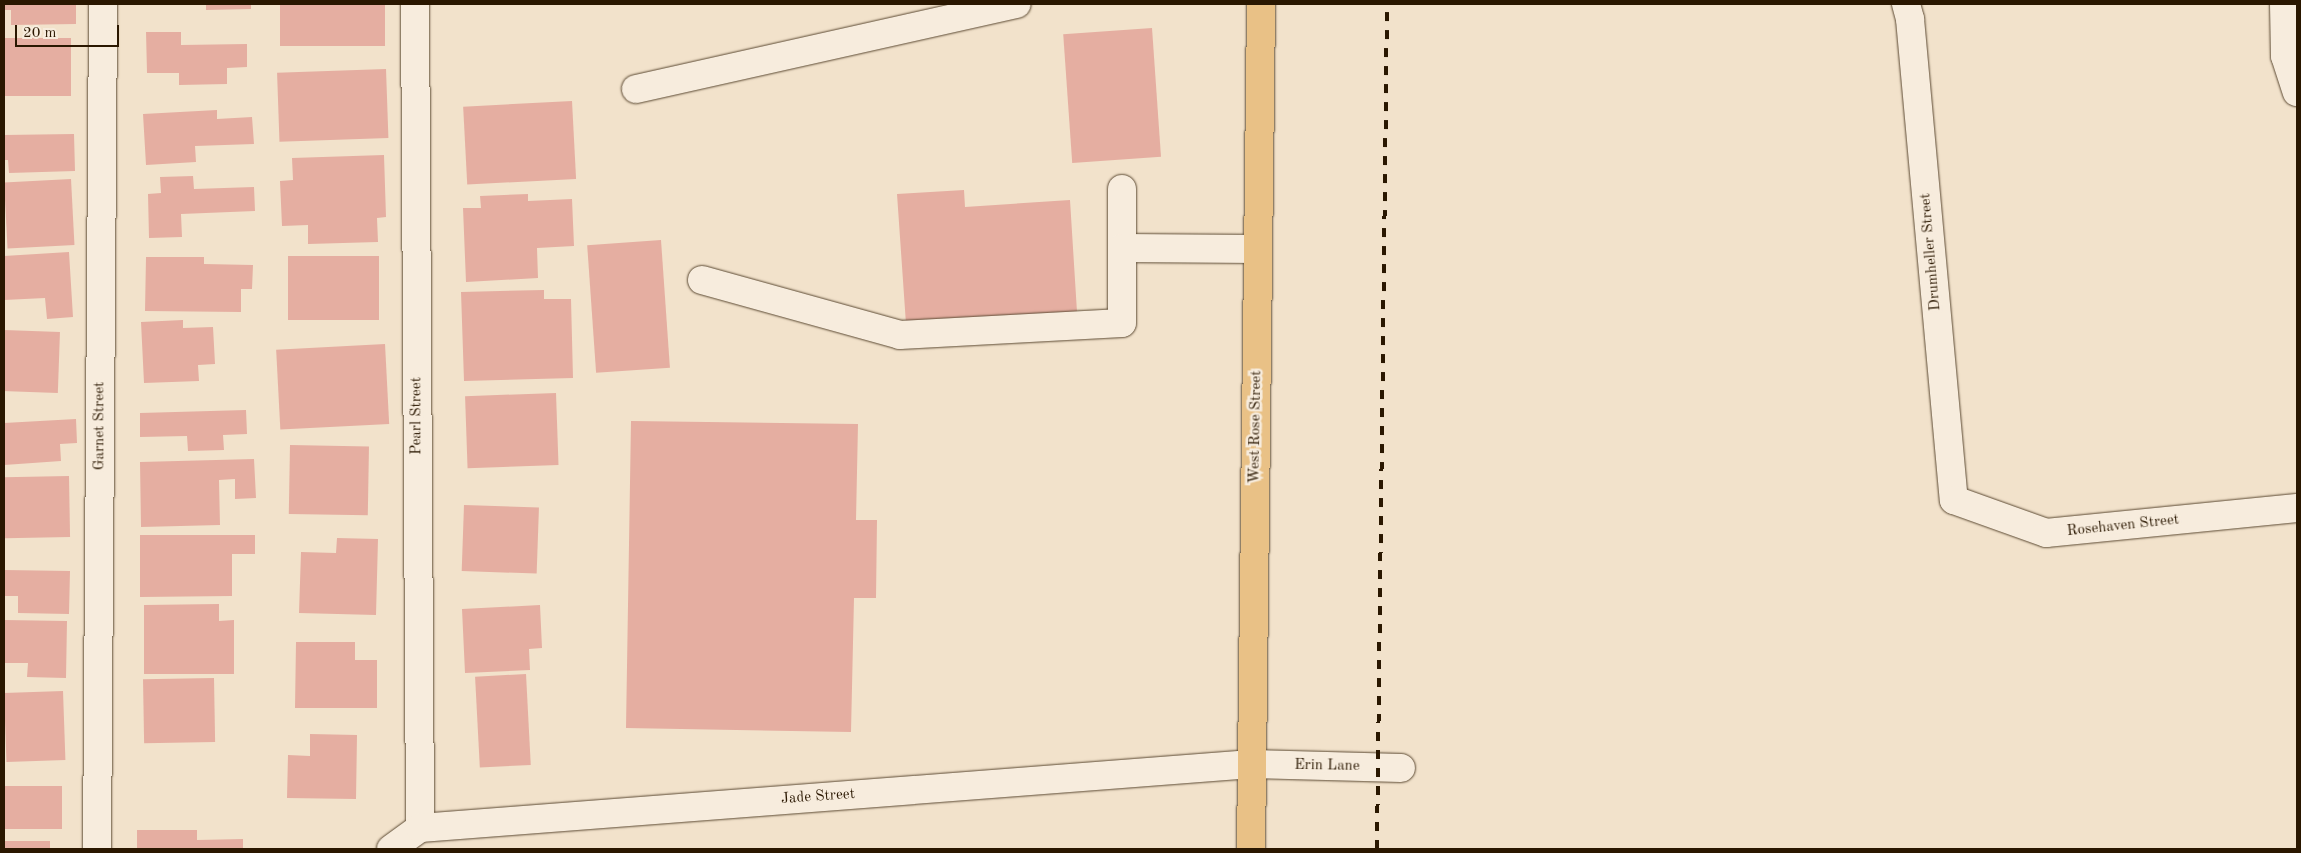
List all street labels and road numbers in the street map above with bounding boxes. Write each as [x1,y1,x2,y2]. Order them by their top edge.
street label: Drumheller Street [1917,192,1945,312]
street label: West Rose Street [1246,370,1266,484]
street label: Pearl Street [408,377,426,455]
street label: Garnet Street [91,382,109,470]
street label: Rosehaven Street [2066,511,2180,541]
street label: Erin Lane [1294,756,1360,776]
street label: Jade Street [780,785,856,809]

